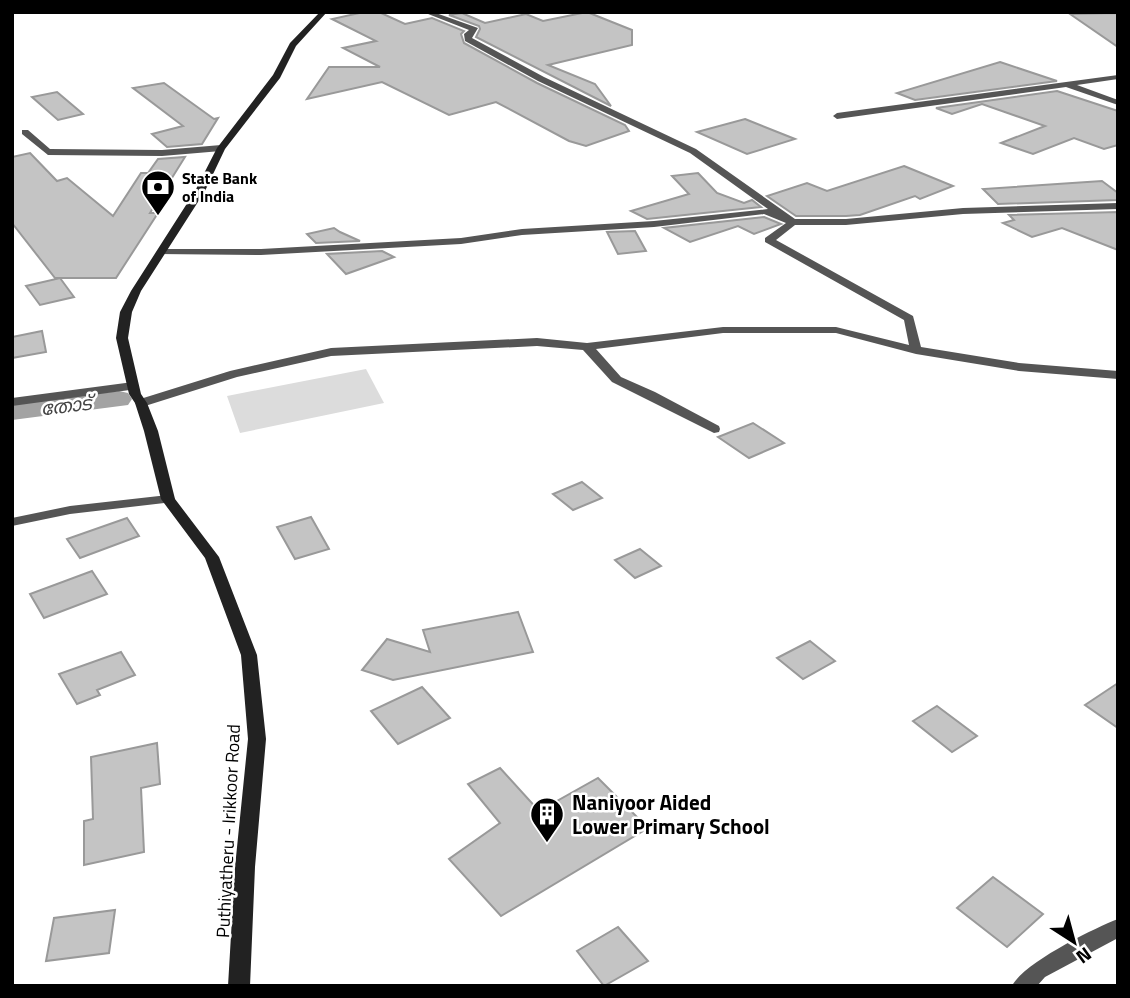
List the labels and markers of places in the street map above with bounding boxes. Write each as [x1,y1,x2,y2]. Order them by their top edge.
place label: State Bank of India [182,166,258,208]
bank icon: State Bank of India [139,168,177,217]
place label: Naniyoor Aided Lower Primary School [572,786,770,842]
building icon: Naniyoor Aided Lower Primary School [528,795,566,844]

